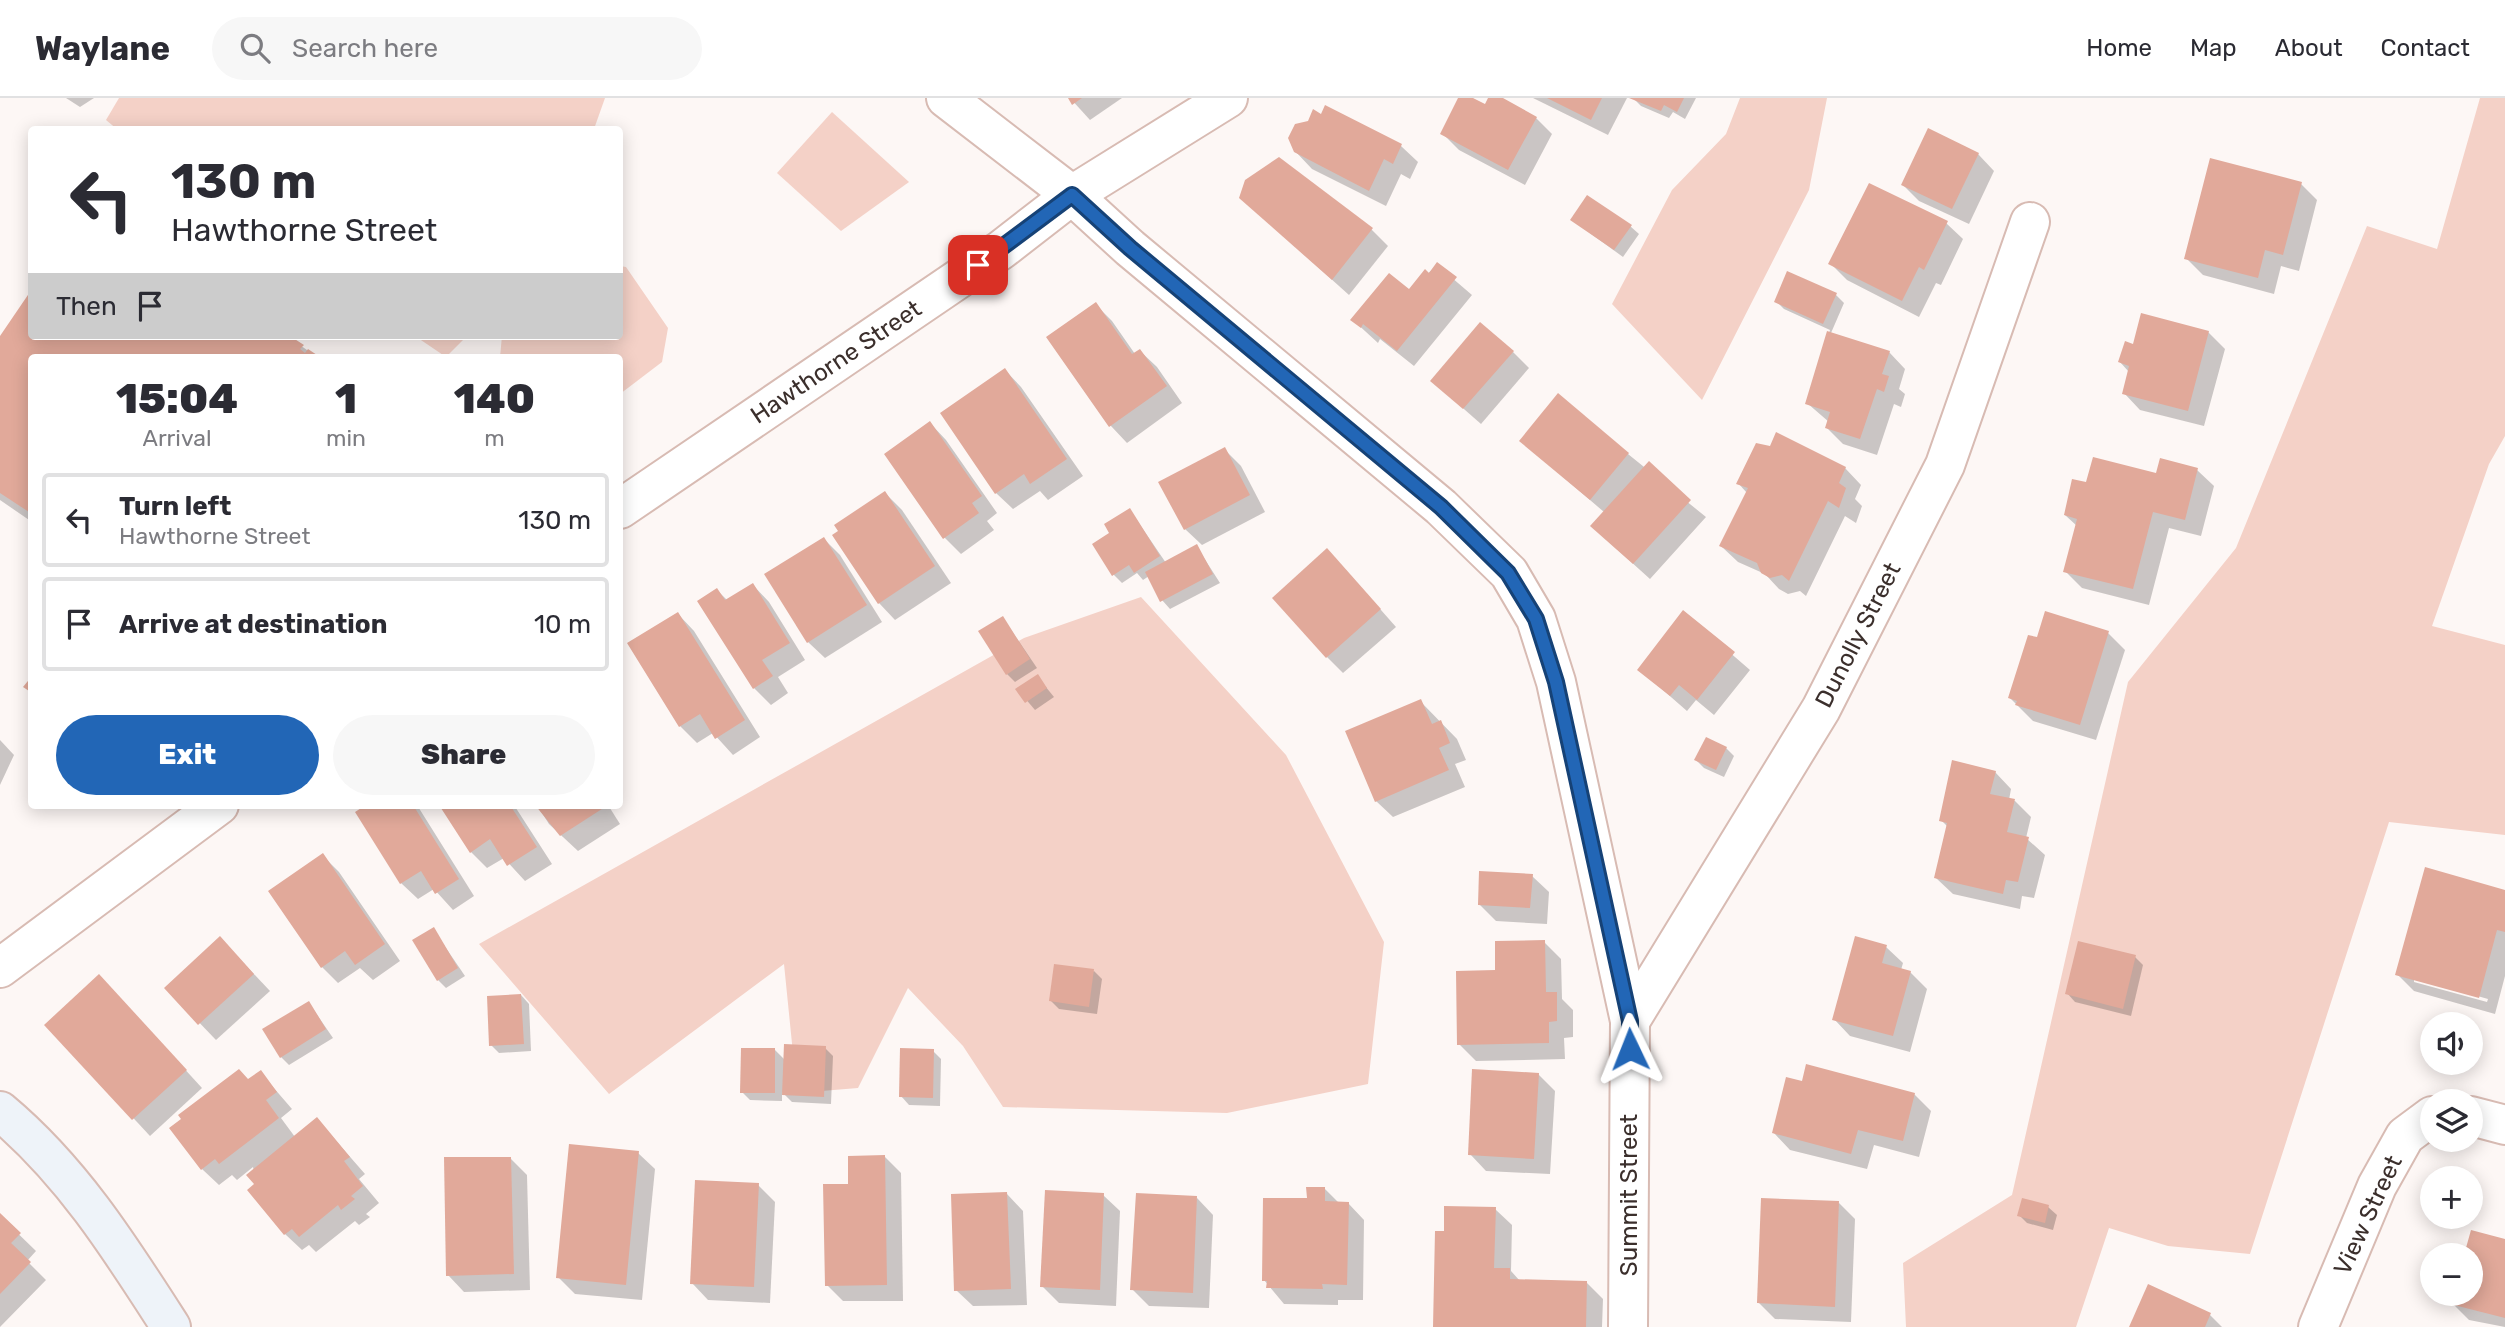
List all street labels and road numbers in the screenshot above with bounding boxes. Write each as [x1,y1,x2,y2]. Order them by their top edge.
street label: Hawthorne Street [745,295,927,429]
street label: Dunolly Street [1809,558,1907,712]
street label: Summit Street [1615,1114,1643,1276]
street label: View Street [2328,1151,2408,1279]

